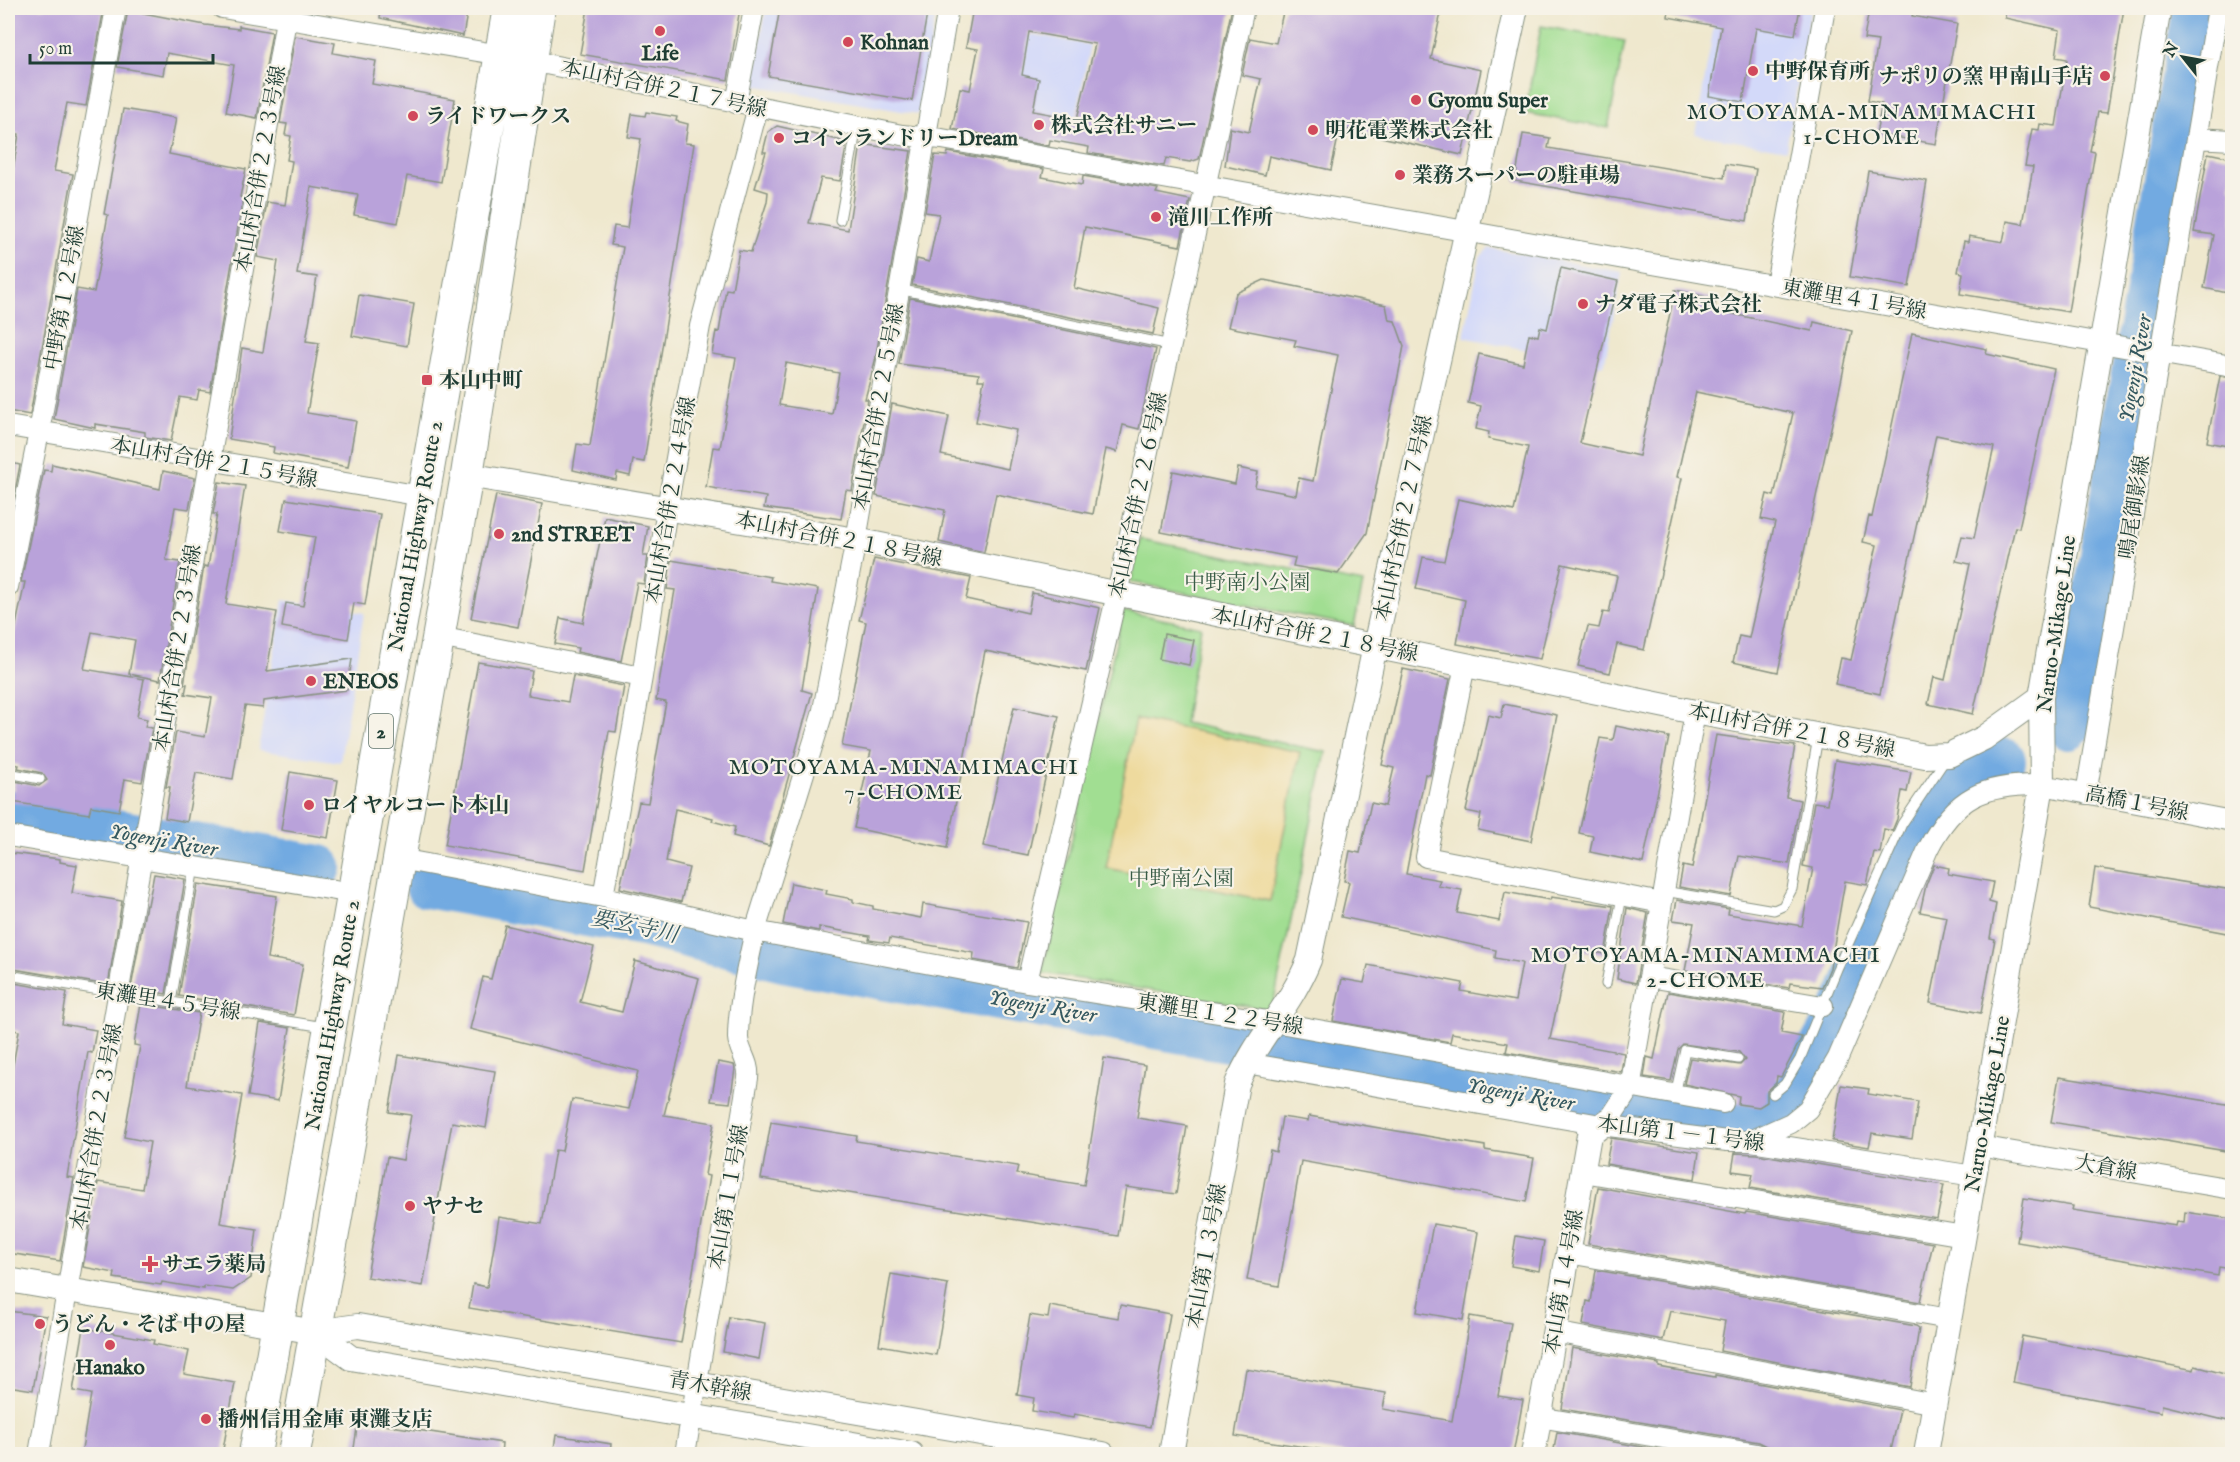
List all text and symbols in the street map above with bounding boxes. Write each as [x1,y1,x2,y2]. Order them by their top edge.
marker: Life [653,24,667,38]
scale bar [30,27,213,65]
north arrow [2153,27,2213,87]
place label: Kohnan [860,30,929,57]
marker: Kohnan [841,35,855,49]
text: 50 m [39,38,72,61]
text: N [2159,39,2184,62]
place label: Life [641,41,679,68]
street label: 本山村合併２１７号線 [558,54,769,125]
place label: 中野保育所 [1765,59,1870,86]
street label: 本山村合併２２３号線 [230,64,293,275]
marker: 中野保育所 [1746,64,1760,78]
place label: ナポリの窯 甲南山手店 [1878,64,2093,91]
marker: ナポリの窯 甲南山手店 [2098,69,2112,83]
place label: Gyomu Super [1428,88,1548,115]
marker: Gyomu Super [1409,93,1423,107]
district label: MOTOYAMA-MINAMIMACHI 1-CHOME [1687,99,2037,152]
place label: ライドワークス [425,104,571,131]
marker: ライドワークス [406,109,420,123]
place label: 株式会社サニー [1051,113,1197,140]
marker: 株式会社サニー [1032,118,1046,132]
place label: 明花電業株式会社 [1325,118,1493,145]
marker: 明花電業株式会社 [1306,123,1320,137]
place label: コインランドリーDream [791,126,1019,153]
marker: コインランドリーDream [772,131,786,145]
place label: 業務スーパーの駐車場 [1412,163,1620,190]
marker: 業務スーパーの駐車場 [1393,168,1407,182]
place label: 滝川工作所 [1168,205,1273,232]
marker: 滝川工作所 [1149,210,1163,224]
street label: 中野第１２号線 [39,224,92,373]
street label: 東灘里４１号線 [1779,274,1928,327]
place label: ナダ電子株式会社 [1595,292,1762,319]
marker: ナダ電子株式会社 [1576,297,1590,311]
street label: 本山村合併２２５号線 [848,302,911,513]
water label: Yogenji River [2113,311,2159,424]
place label: 本山中町 [439,368,523,395]
marker: 本山中町 [420,373,434,387]
street label: 本山村合併２２６号線 [1104,390,1175,601]
street label: 本山村合併２２４号線 [640,395,703,606]
street label: 本山村合併２２７号線 [1369,413,1440,624]
street label: National Highway Route 2 [383,419,450,654]
street label: 本山村合併２１５号線 [108,432,319,495]
street label: 鳴尾御影線 [2114,453,2157,561]
street label: 本山村合併２１８号線 [733,507,944,574]
place label: 2nd STREET [511,522,635,549]
marker: 2nd STREET [492,527,506,541]
street label: Naruo-Mikage Line [2032,533,2083,715]
street label: 本山村合併２２３号線 [149,542,208,754]
park label: 中野南小公園 [1184,570,1310,597]
street label: 本山村合併２１８号線 [1209,602,1420,669]
place label: ENEOS [323,669,399,696]
marker: ENEOS [304,674,318,688]
street label: 本山村合併２１８号線 [1686,698,1897,765]
road number: 2 [369,714,393,748]
district label: MOTOYAMA-MINAMIMACHI 7-CHOME [729,754,1079,807]
street label: 高橋１号線 [2083,781,2191,828]
place label: ロイヤルコート本山 [321,793,509,820]
marker: ロイヤルコート本山 [302,798,316,812]
water label: Yogenji River [108,818,221,864]
park label: 中野南公園 [1129,866,1234,893]
street label: National Highway Route 2 [300,898,367,1133]
water label: 要玄寺川 [589,904,682,950]
district label: MOTOYAMA-MINAMIMACHI 2-CHOME [1531,942,1881,995]
street label: 東灘里４５号線 [93,978,242,1027]
water label: Yogenji River [987,984,1100,1030]
street label: 東灘里１２２号線 [1135,989,1305,1042]
street label: Naruo-Mikage Line [1960,1013,2017,1195]
street label: 本山村合併２２３号線 [66,1022,129,1233]
water label: Yogenji River [1465,1072,1578,1118]
street label: 本山第１－１号線 [1596,1111,1766,1158]
street label: 本山第１１号線 [703,1123,756,1272]
street label: 大倉線 [2072,1150,2139,1187]
street label: 本山第１３号線 [1181,1182,1234,1331]
place label: ヤナセ [422,1194,485,1221]
marker: ヤナセ [403,1199,417,1213]
street label: 本山第１４号線 [1538,1208,1591,1357]
place label: サエラ薬局 [162,1252,266,1279]
marker: サエラ薬局 [143,1257,157,1271]
place label: うどん・そば 中の屋 [52,1312,246,1339]
marker: うどん・そば 中の屋 [33,1317,47,1331]
marker: Hanako [103,1338,117,1352]
place label: Hanako [75,1355,146,1382]
street label: 青木幹線 [666,1367,753,1408]
place label: 播州信用金庫 東灘支店 [218,1407,433,1434]
marker: 播州信用金庫 東灘支店 [199,1412,213,1426]

